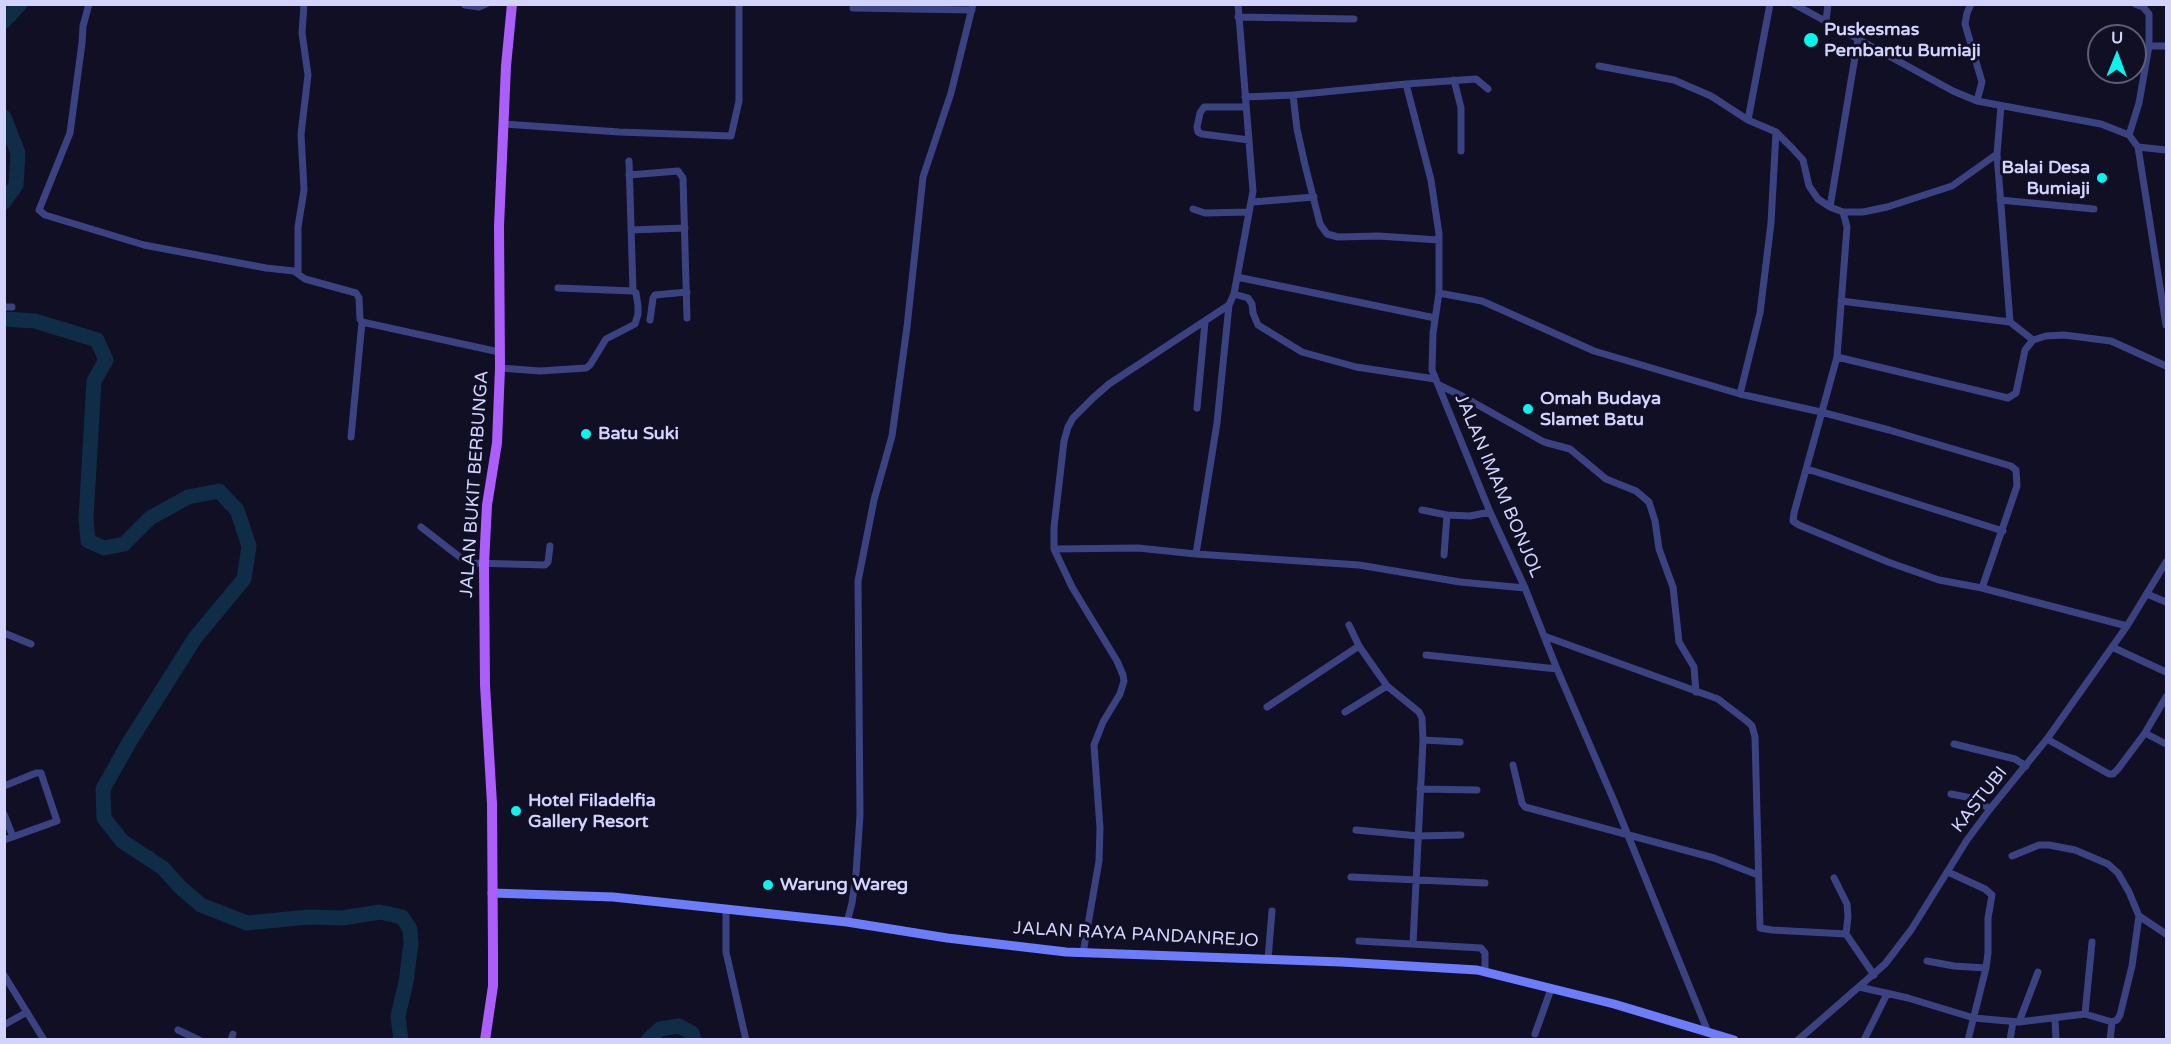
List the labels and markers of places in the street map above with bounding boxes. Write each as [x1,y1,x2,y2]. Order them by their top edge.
place label: Puskesmas Pembantu Bumiaji [1824,19,1981,62]
marker: Puskesmas Pembantu Bumiaji [1802,31,1820,49]
place label: Balai Desa Bumiaji [2002,157,2090,200]
marker: Balai Desa Bumiaji [2095,171,2109,185]
place label: Omah Budaya Slamet Batu [1540,388,1661,430]
marker: Omah Budaya Slamet Batu [1521,402,1535,416]
place label: Batu Suki [598,423,679,445]
marker: Batu Suki [579,427,593,441]
place label: Hotel Filadelfia Gallery Resort [528,790,656,832]
marker: Hotel Filadelfia Gallery Resort [509,804,523,818]
place label: Warung Wareg [780,874,908,896]
marker: Warung Wareg [761,878,775,892]

